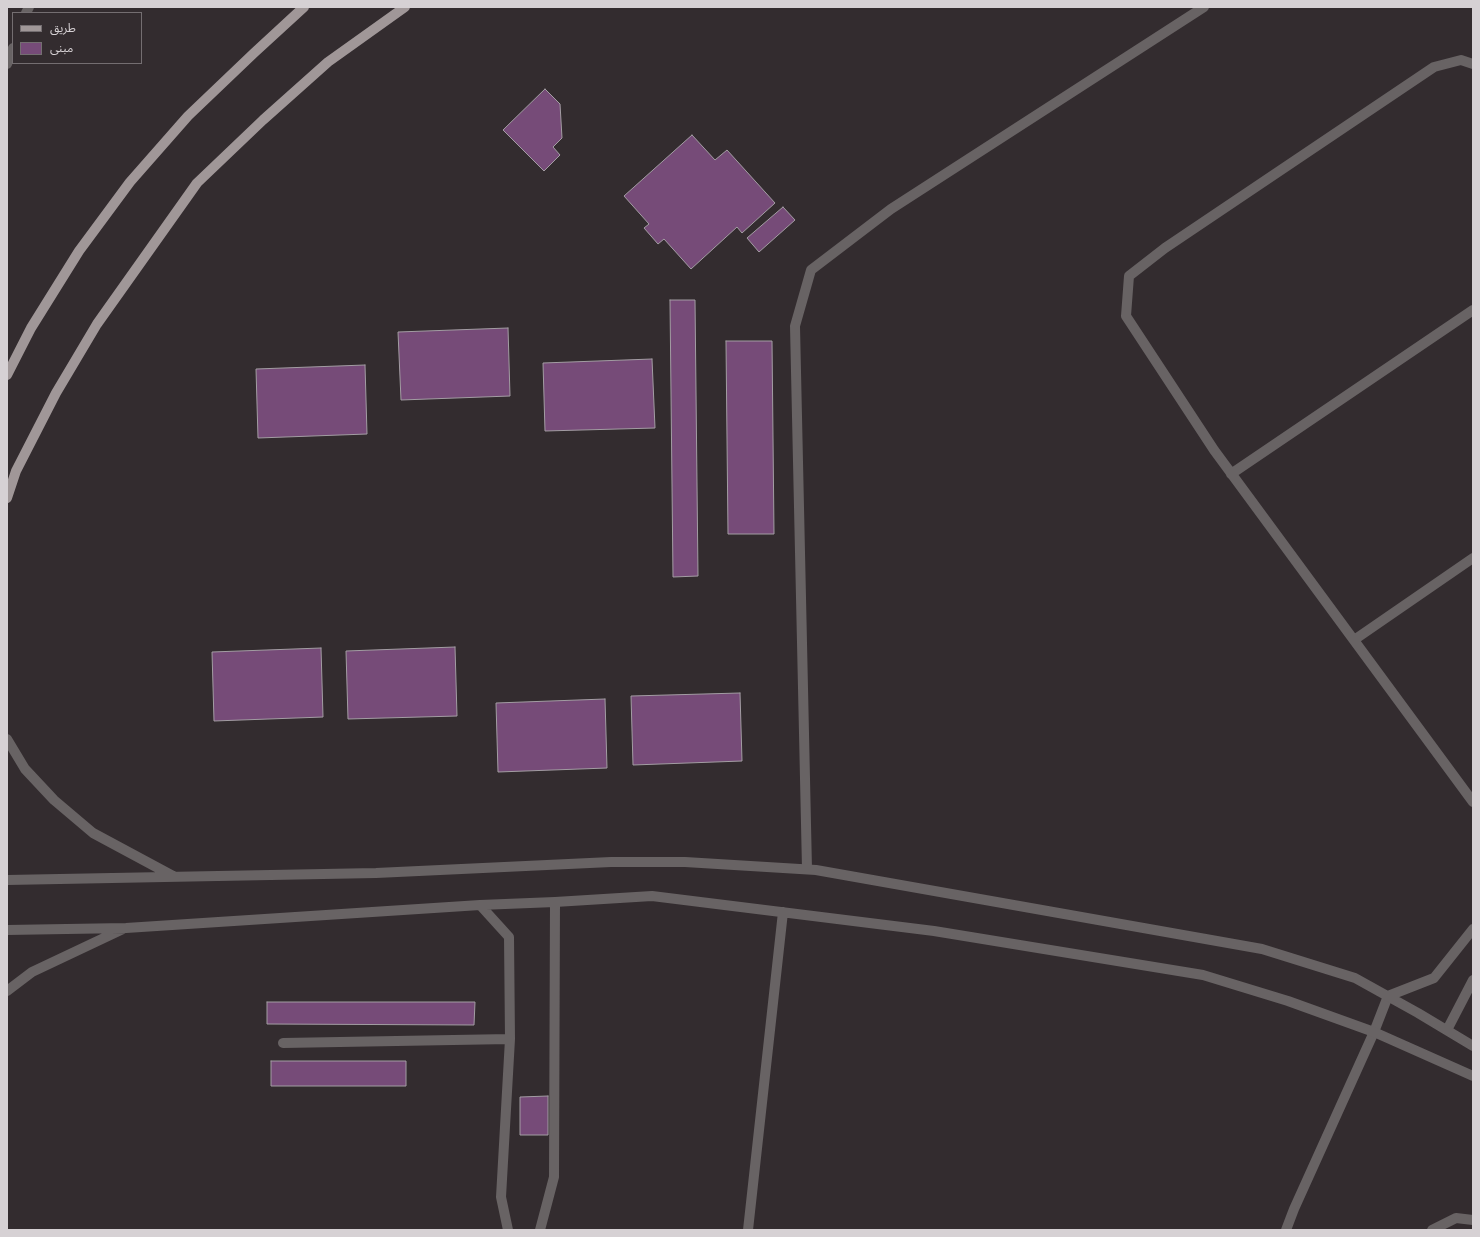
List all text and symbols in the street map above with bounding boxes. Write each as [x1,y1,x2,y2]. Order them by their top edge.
legend [12,12,142,64]
text: طريق [50,18,76,37]
text: مبنى [50,38,73,57]

